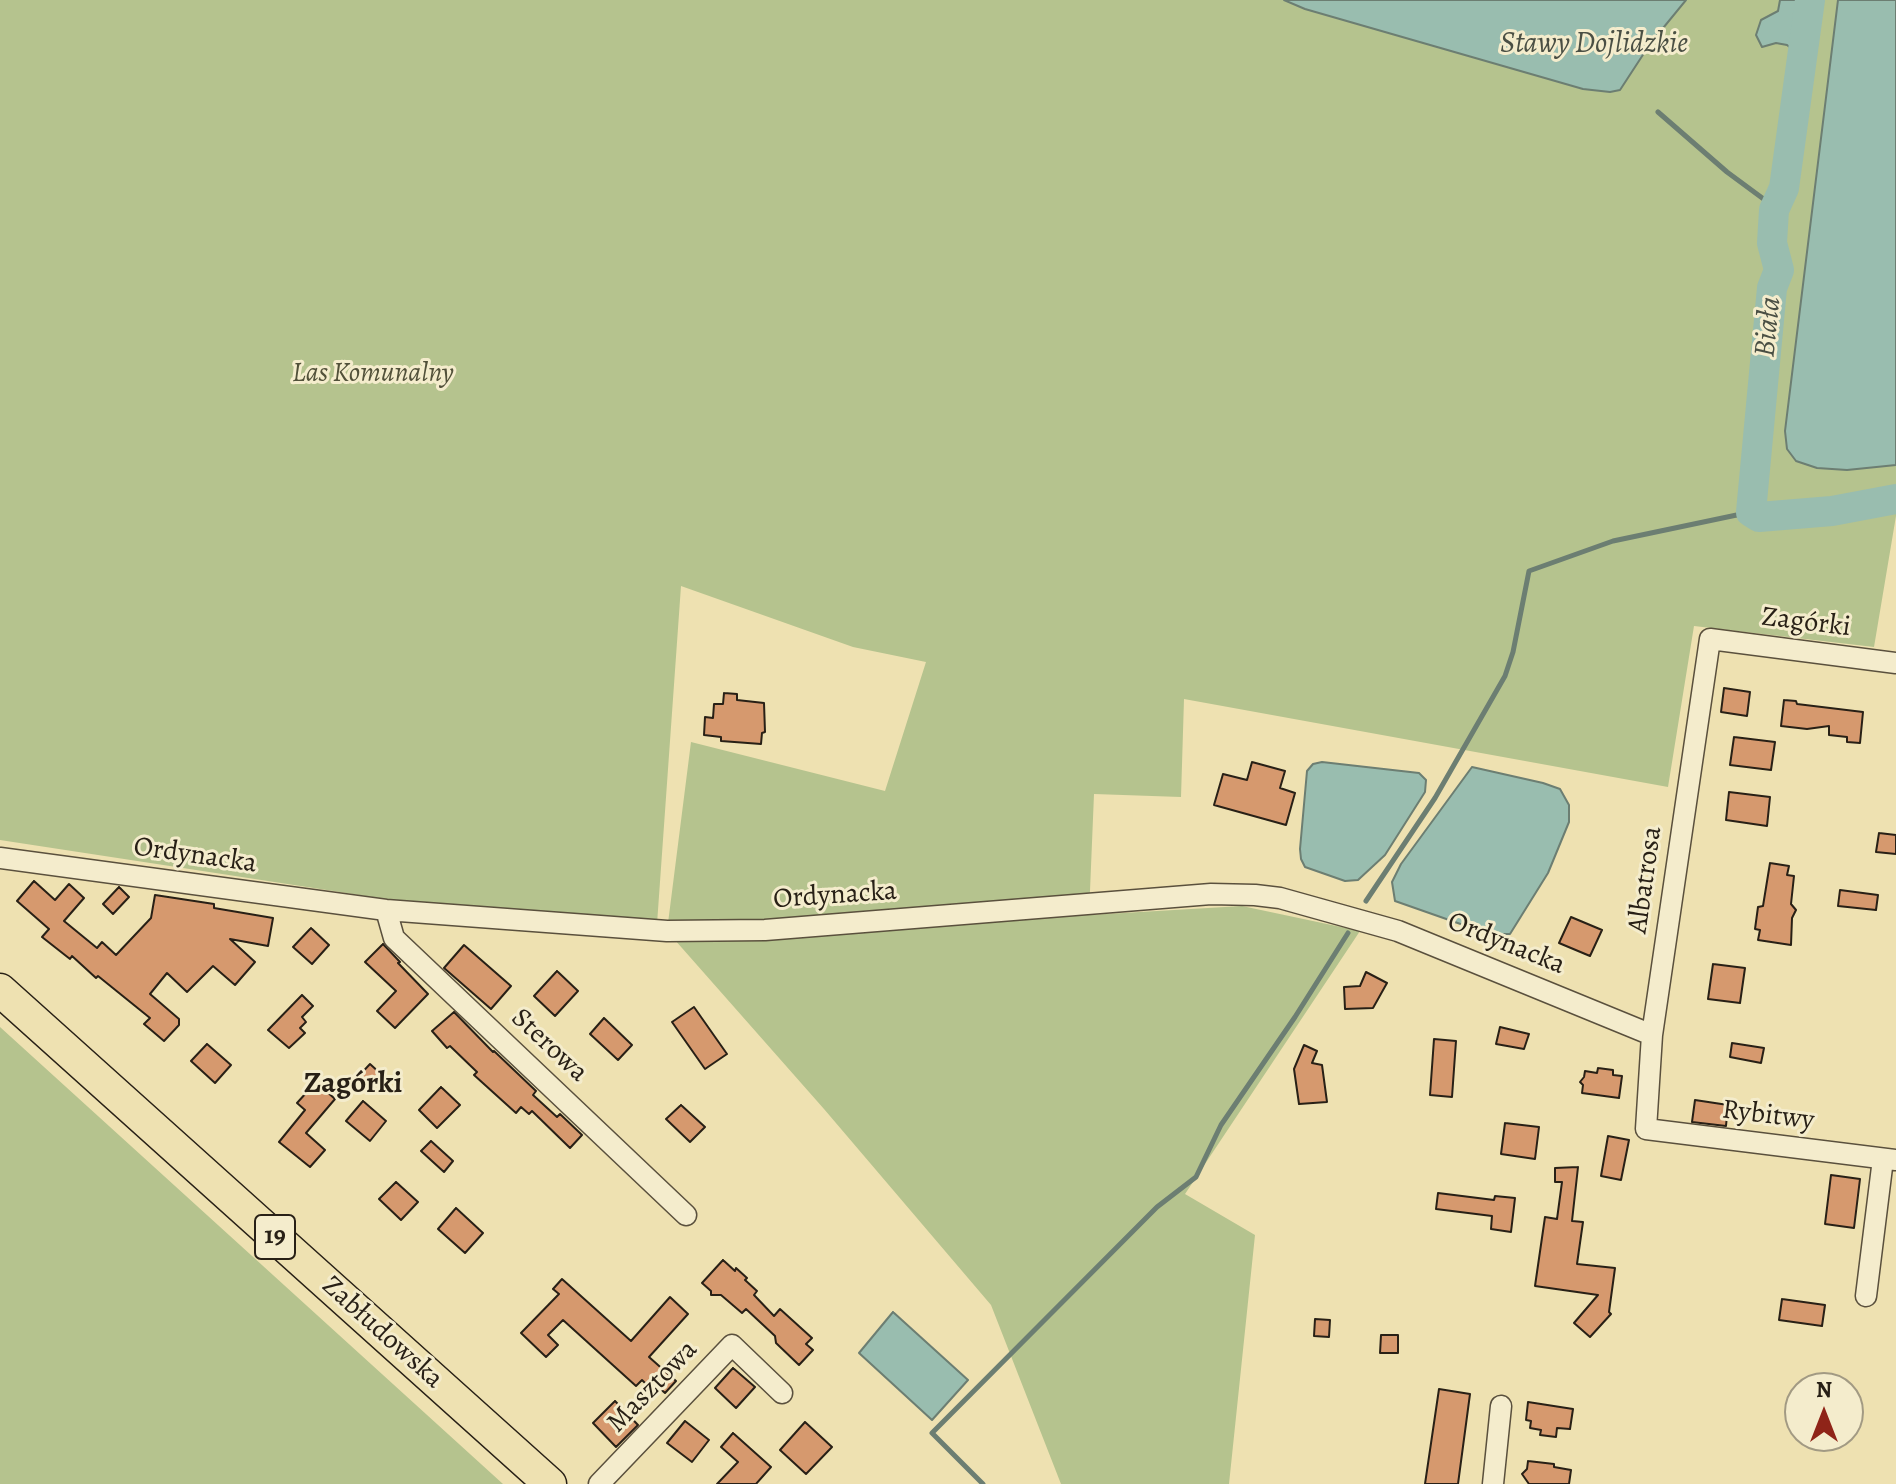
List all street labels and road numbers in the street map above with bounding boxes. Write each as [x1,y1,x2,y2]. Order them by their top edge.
street label: Zagórki [1760,601,1852,645]
street label: Albatrosa [1622,824,1670,936]
street label: Ordynacka [131,831,259,881]
street label: Ordynacka [772,875,898,917]
street label: Ordynacka [1442,905,1570,983]
street label: Sterowa [504,1002,594,1090]
street label: Rybitwy [1720,1094,1816,1138]
road number: 19 [255,1215,295,1259]
street label: Zabłudowska [314,1270,450,1396]
street label: Masztowa [601,1334,705,1440]

